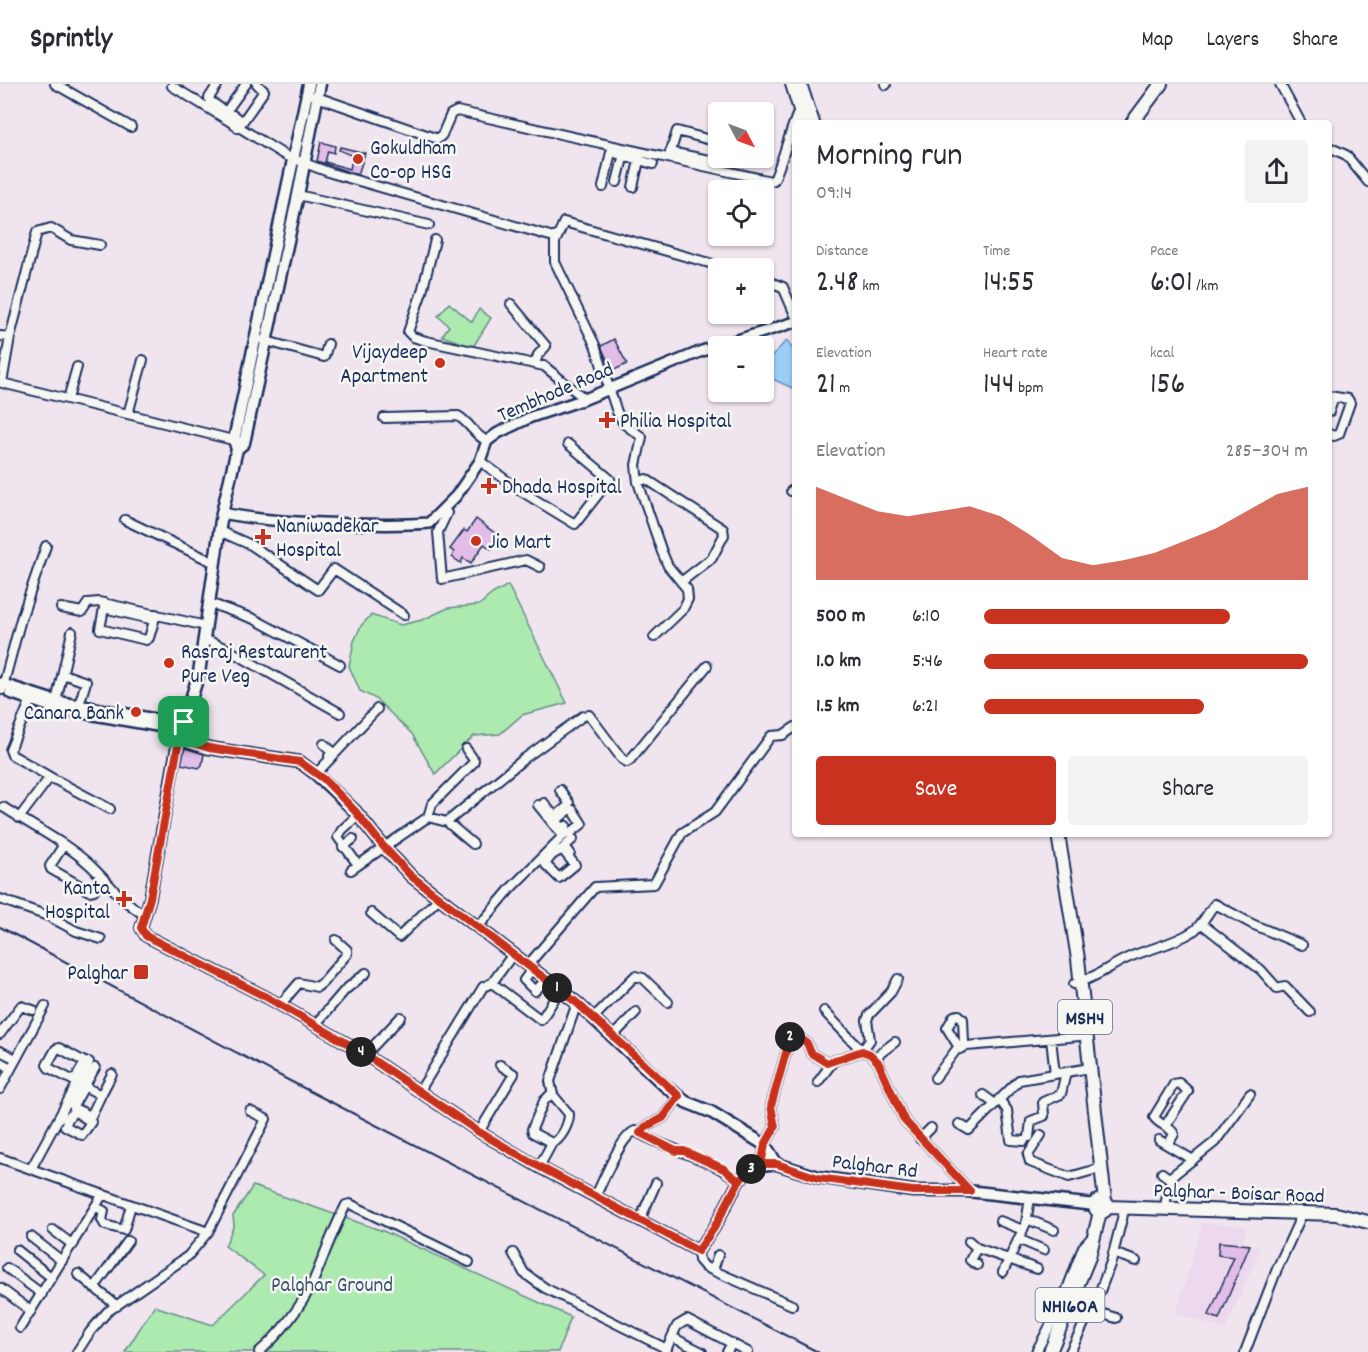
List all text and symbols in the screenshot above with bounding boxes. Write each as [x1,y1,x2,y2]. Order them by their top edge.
text: Sprintly [30,21,112,61]
text: Map [1142,26,1173,56]
text: Layers [1206,26,1259,56]
text: Share [1292,26,1338,56]
north arrow [708,102,774,168]
map controls [708,102,774,402]
text: Morning run [816,134,963,181]
place label: Gokuldham Co-op HSG [370,135,456,189]
button: share [1245,140,1308,203]
marker: Gokuldham Co-op HSG [351,152,365,166]
button: locate [708,180,774,246]
text: 09:14 [816,180,852,208]
text: Distance [816,240,868,263]
text: Time [983,240,1010,263]
text: Pace [1150,240,1178,263]
button: + [708,258,774,324]
text: 2.48 [816,263,859,306]
text: 14:55 [983,263,1035,306]
text: 6:01 [1150,263,1193,306]
text: km [859,275,880,298]
text: /km [1193,275,1218,298]
button: − [708,336,774,402]
place label: Vijaydeep Apartment [340,339,428,393]
text: Elevation [816,342,872,365]
text: Heart rate [983,342,1048,365]
text: kcal [1150,342,1174,365]
marker: Vijaydeep Apartment [433,356,447,370]
street label: Tembhode Road [494,356,619,432]
text: 21 [816,365,836,408]
text: 144 [983,365,1014,408]
text: 156 [1150,365,1185,408]
text: m [836,377,850,400]
text: bpm [1014,377,1043,400]
place label: Philia Hospital [620,408,732,438]
marker: Philia Hospital [598,411,616,429]
text: Elevation [816,438,886,466]
text: 285–304 m [1226,438,1308,466]
place label: Dhada Hospital [502,474,622,504]
marker: Dhada Hospital [480,477,498,495]
place label: Naniwadekar Hospital [276,513,379,567]
marker: Naniwadekar Hospital [254,528,272,546]
place label: Jio Mart [488,529,552,559]
marker: Jio Mart [469,534,483,548]
text: 500 m [816,603,865,631]
text: 6:10 [912,603,940,631]
place label: Rasraj Restaurent Pure Veg [181,639,328,693]
text: 1.0 km [816,648,861,676]
text: 5:46 [912,648,943,676]
marker: Rasraj Restaurent Pure Veg [162,656,176,670]
text: 1.5 km [816,693,859,721]
text: 6:21 [912,693,938,721]
pin [158,696,209,747]
place label: Canara Bank [24,700,124,730]
marker: Canara Bank [129,705,143,719]
icon: arrive [167,705,200,738]
button: Save [816,756,1056,825]
button: Share [1068,756,1308,825]
place label: Kanta Hospital [45,875,111,929]
marker: Kanta Hospital [115,890,133,908]
place label: Palghar [67,960,128,990]
marker: Palghar [132,963,150,981]
pin: 1 [542,973,572,1003]
text: 1 [555,976,559,999]
road number: MSH4 [1058,1000,1112,1034]
pin: 2 [775,1022,805,1052]
text: 2 [787,1025,794,1048]
pin: 4 [346,1037,376,1067]
text: 4 [358,1040,364,1063]
street label: Palghar Rd [830,1148,919,1188]
pin: 3 [736,1154,766,1184]
text: 3 [747,1157,755,1180]
street label: Palghar - Boisar Road [1153,1177,1325,1213]
park label: Palghar Ground [271,1272,393,1302]
road number: NH160A [1036,1288,1104,1322]

